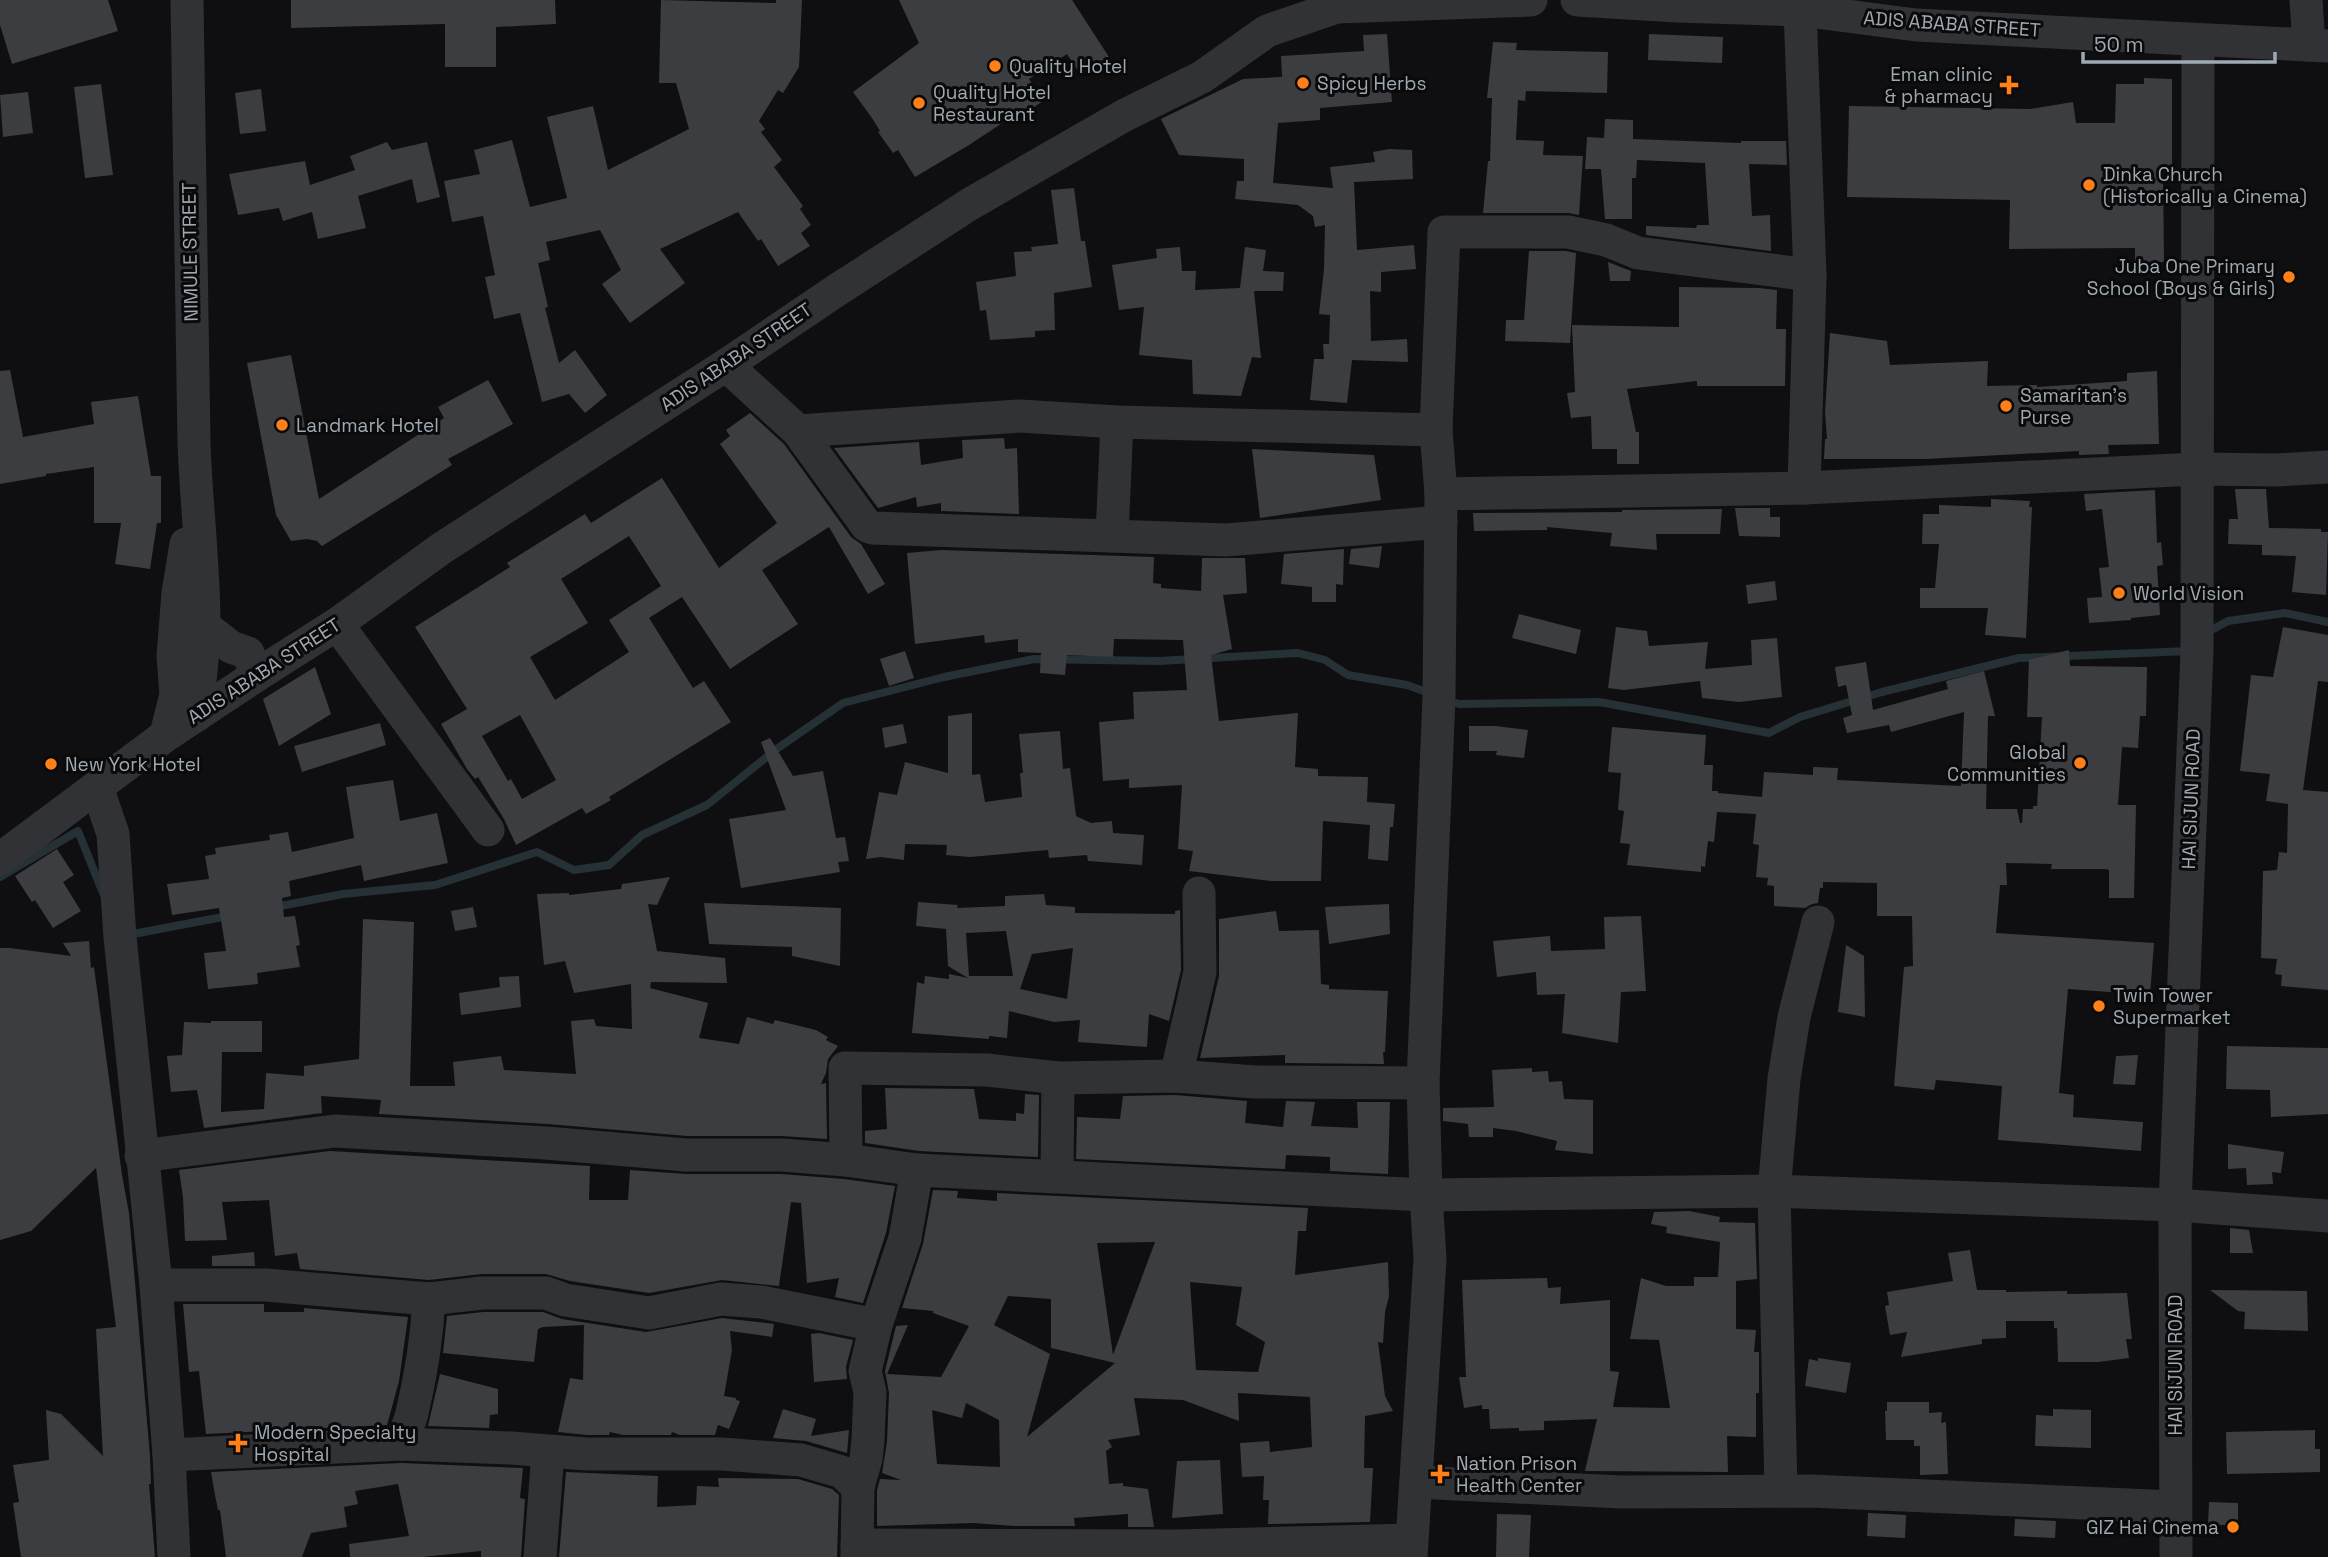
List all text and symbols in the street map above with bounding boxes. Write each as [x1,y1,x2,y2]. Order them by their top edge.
street label: ADIS ABABA STREET [1862,5,2042,43]
scale bar [2083,21,2276,65]
text: 50 m [2094,31,2144,58]
place label: Quality Hotel [1009,54,1127,79]
marker: Quality Hotel [987,58,1003,74]
place label: Eman clinic & pharmacy [1885,62,1993,109]
place label: Spicy Herbs [1317,71,1427,96]
marker: Spicy Herbs [1295,75,1311,91]
marker: Eman clinic & pharmacy [1999,75,2019,95]
place label: Quality Hotel Restaurant [933,80,1051,127]
marker: Quality Hotel Restaurant [911,95,927,111]
place label: Dinka Church (Historically a Cinema) [2103,162,2307,209]
marker: Dinka Church (Historically a Cinema) [2081,177,2097,193]
street label: NIMULE STREET [176,182,204,322]
place label: Juba One Primary School (Boys & Girls) [2087,254,2275,301]
marker: Juba One Primary School (Boys & Girls) [2281,269,2297,285]
street label: ADIS ABABA STREET [655,297,817,417]
place label: Samaritan's Purse [2020,383,2127,430]
marker: Samaritan's Purse [1998,398,2014,414]
place label: Landmark Hotel [296,413,439,438]
marker: Landmark Hotel [274,417,290,433]
place label: World Vision [2133,581,2244,606]
marker: World Vision [2111,585,2127,601]
street label: ADIS ABABA STREET [183,612,345,730]
street label: HAI SIJUN ROAD [2176,728,2206,870]
place label: Global Communities [1947,740,2066,787]
place label: New York Hotel [65,752,201,777]
marker: Global Communities [2072,755,2088,771]
marker: New York Hotel [43,756,59,772]
place label: Twin Tower Supermarket [2113,983,2231,1030]
marker: Twin Tower Supermarket [2091,998,2107,1014]
street label: HAI SIJUN ROAD [2163,1295,2188,1435]
place label: Modern Specialty Hospital [254,1420,416,1467]
marker: Modern Specialty Hospital [228,1433,248,1453]
place label: Nation Prison Health Center [1456,1451,1582,1498]
marker: Nation Prison Health Center [1430,1464,1450,1484]
place label: GIZ Hai Cinema [2086,1515,2219,1540]
marker: GIZ Hai Cinema [2225,1519,2241,1535]

